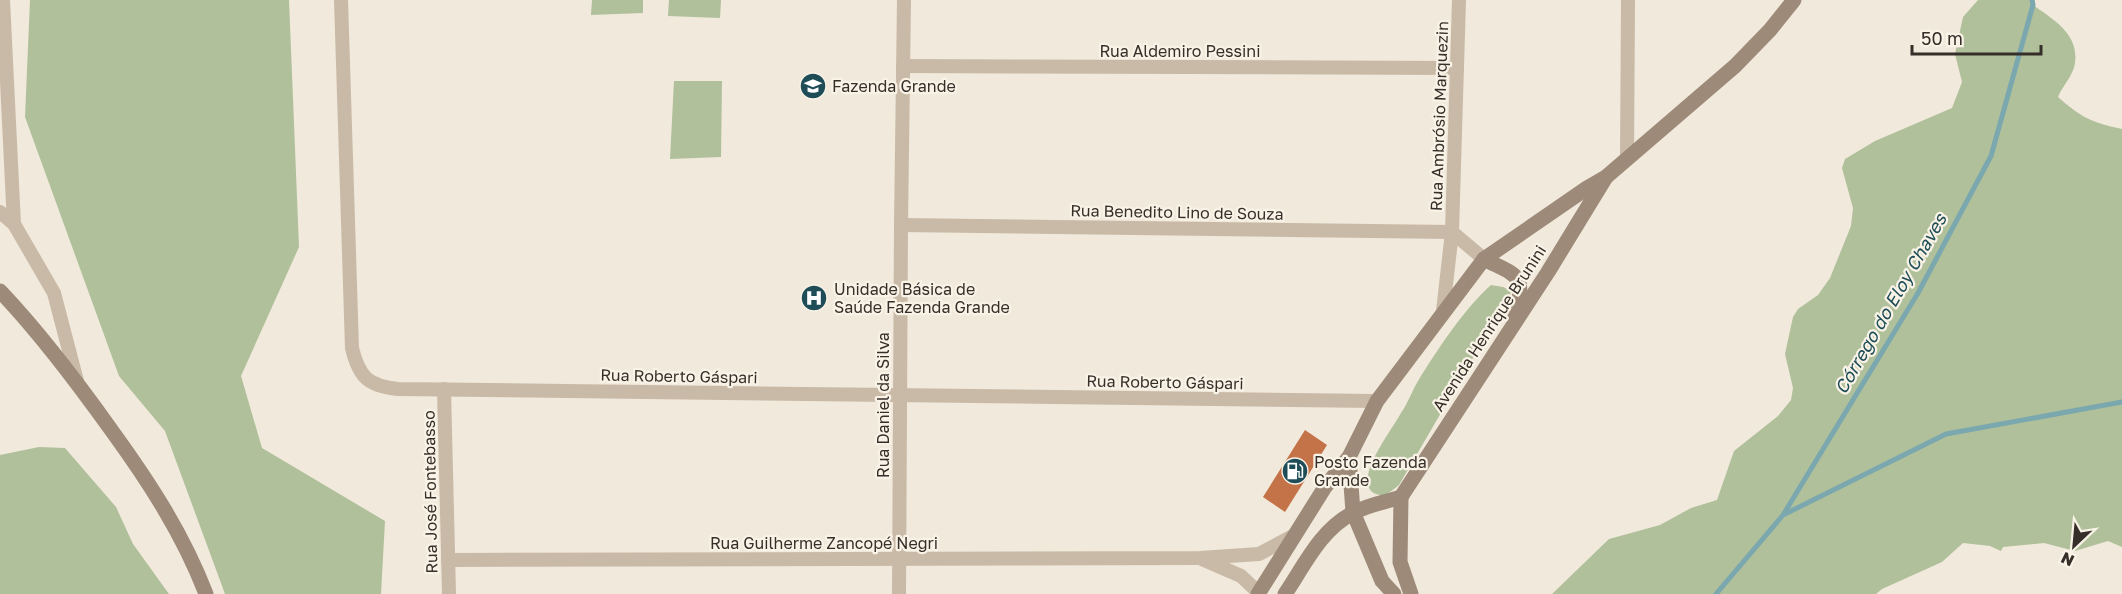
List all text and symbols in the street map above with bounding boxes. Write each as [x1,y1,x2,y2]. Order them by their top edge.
scale bar [1912,18,2041,56]
street label: Rua Ambrósio Marquezin [1426,21,1452,211]
text: 50 m [1921,27,1963,49]
street label: Rua Aldemiro Pessini [1100,41,1260,61]
school or university icon: Fazenda Grande [798,71,828,101]
place label: Fazenda Grande [832,76,956,96]
street label: Rua Benedito Lino de Souza [1070,200,1284,224]
water label: Córrego do Eloy Chaves [1829,208,1952,398]
street label: Avenida Henrique Brunini [1428,241,1550,415]
place label: Unidade Básica de Saúde Fazenda Grande [834,279,1010,317]
hospital icon: Unidade Básica de Saúde Fazenda Grande [799,283,829,313]
street label: Rua Daniel da Silva [873,332,893,478]
street label: Rua Roberto Gáspari [600,365,758,387]
street label: Rua Roberto Gáspari [1086,371,1244,393]
street label: Rua José Fontebasso [419,410,441,574]
place label: Posto Fazenda Grande [1314,452,1427,490]
fuel station icon: Posto Fazenda Grande [1280,456,1310,486]
north arrow [2044,516,2104,576]
street label: Rua Guilherme Zancopé Negri [710,533,938,553]
text: N [2058,548,2077,571]

